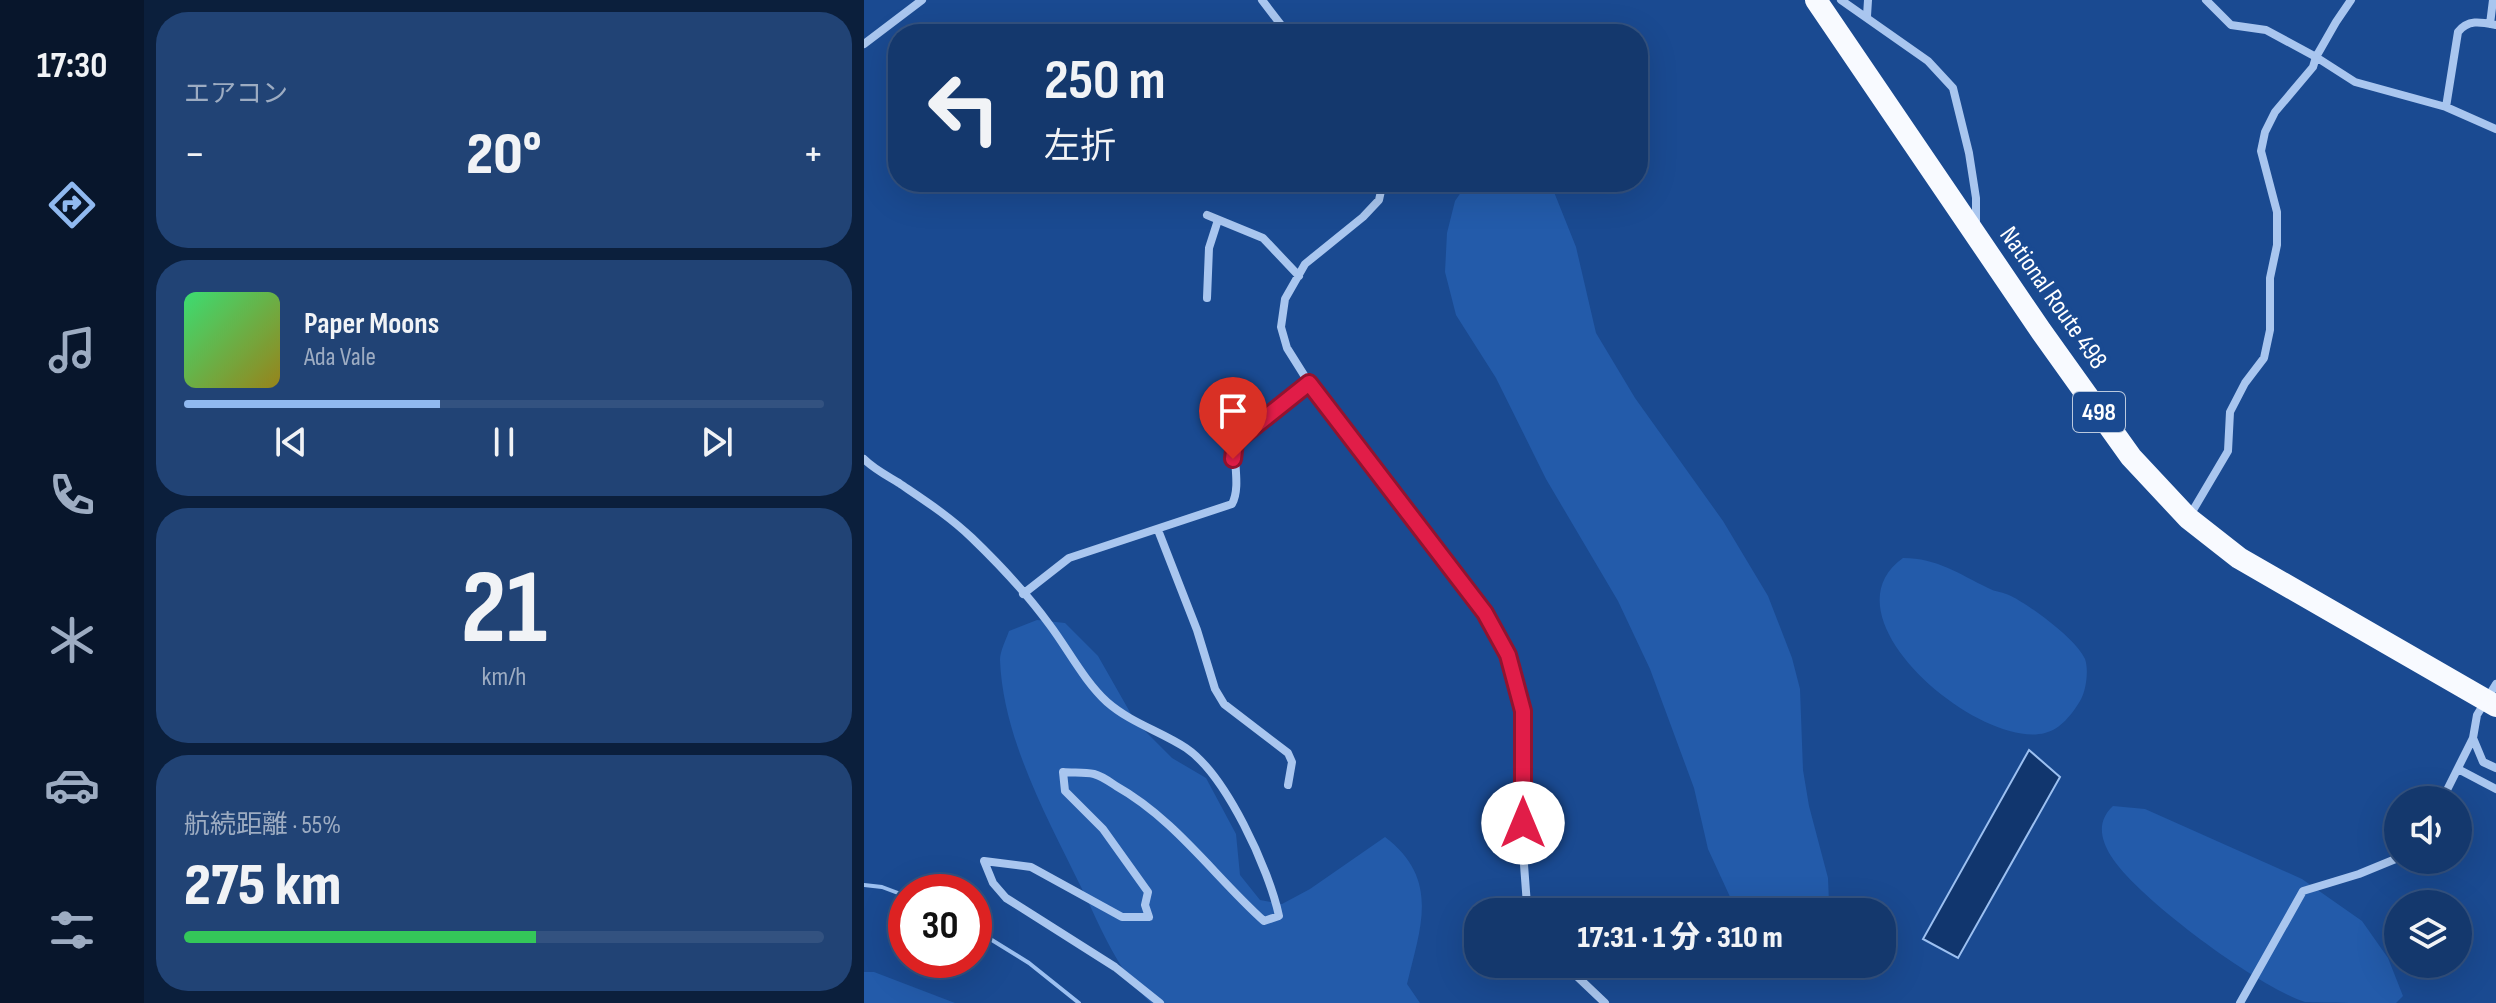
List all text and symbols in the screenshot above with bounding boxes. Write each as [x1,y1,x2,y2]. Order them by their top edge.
text: 17:30 [37,45,107,88]
text: 250 m [1044,48,1166,115]
icon: left [912,56,1016,160]
text: エアコン [184,79,288,110]
text: 20° [466,119,542,191]
text: 左折 [1044,126,1116,169]
text: − [184,128,206,181]
text: + [802,128,824,181]
icon: directions [44,177,100,233]
street label: National Route 498 [1993,221,2113,375]
text: Paper Moons [304,306,439,342]
icon: music [44,322,100,378]
text: Ada Vale [304,342,376,373]
pin [1199,377,1267,459]
icon: arrive [1211,389,1255,433]
road number: 498 [2073,392,2125,432]
icon: previous [269,420,313,464]
icon: pause [482,420,526,464]
icon: next [695,420,739,464]
icon: phone [44,467,100,523]
text: 21 [461,547,547,672]
icon: climate [44,612,100,668]
text: km/h [482,662,526,693]
icon: car [44,757,100,813]
position arrow [1481,781,1565,865]
map controls [2384,786,2472,978]
button: sound [2384,786,2472,874]
text: 航続距離 · 55% [184,810,341,841]
text: 275 km [184,850,341,922]
speed limit sign: 30 [888,874,992,978]
button: layers [2384,890,2472,978]
icon: filters [44,902,100,958]
text: 17:31 · 1 分 · 310 m [1577,920,1783,956]

